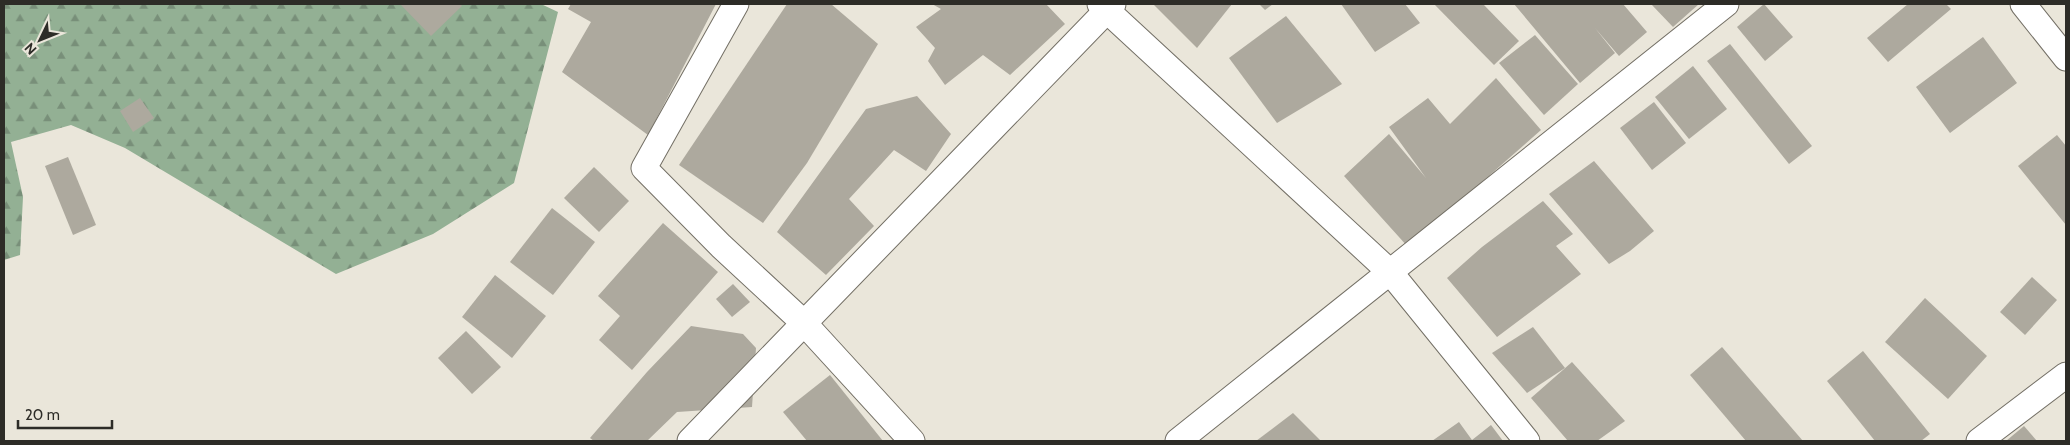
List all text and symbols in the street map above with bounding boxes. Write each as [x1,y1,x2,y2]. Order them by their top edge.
north arrow [15,15,65,65]
text: N [21,39,40,59]
scale bar [18,398,111,430]
text: 20 m [25,406,60,424]

